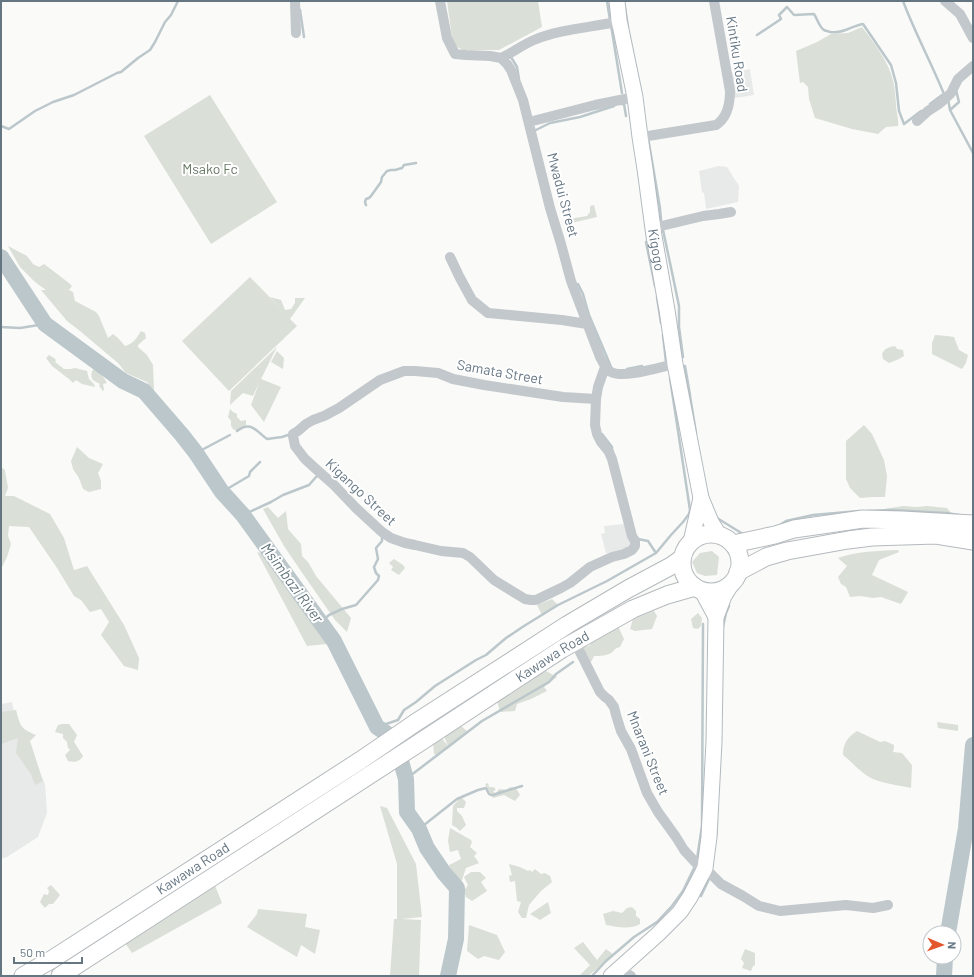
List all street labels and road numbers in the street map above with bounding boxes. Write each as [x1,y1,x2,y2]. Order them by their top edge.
street label: Kintiku Road [723,15,752,93]
street label: Mwadui Street [544,151,583,239]
street label: Kigogo [645,228,669,272]
street label: Samata Street [456,356,545,387]
street label: Kigango Street [322,455,400,529]
street label: Kawawa Road [512,627,592,685]
street label: Mnarani Street [624,708,673,797]
street label: Kawawa Road [153,838,232,898]

